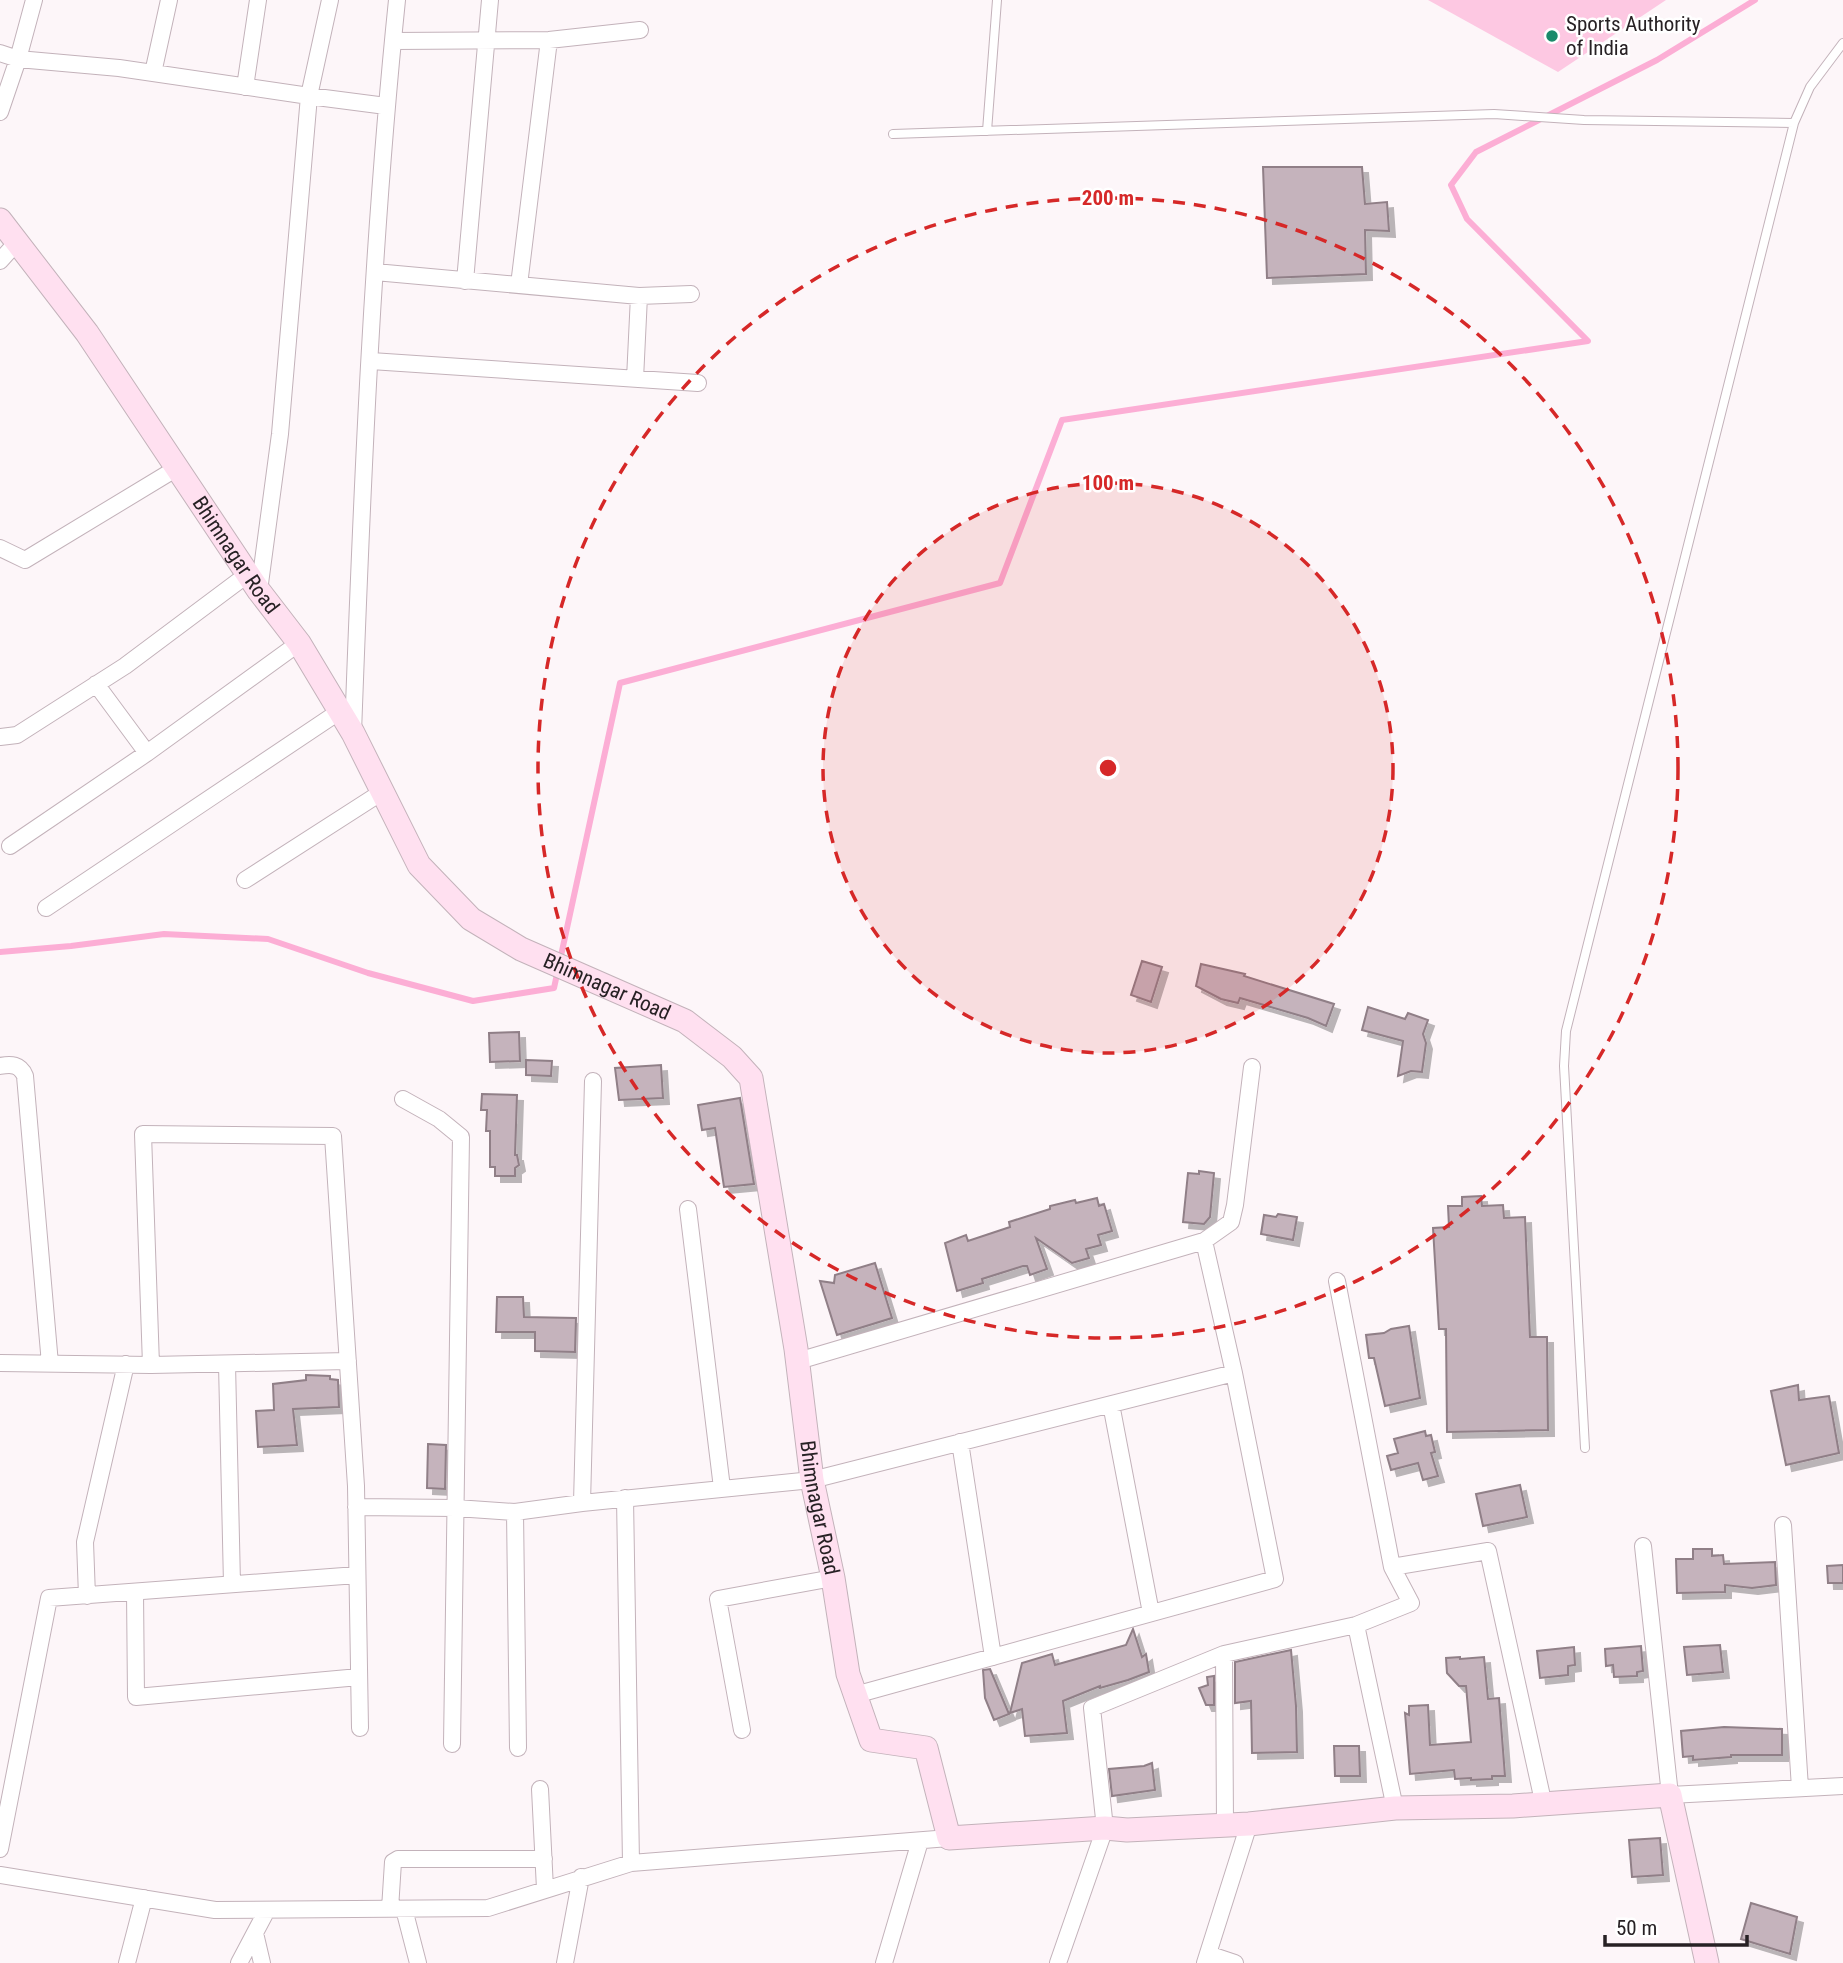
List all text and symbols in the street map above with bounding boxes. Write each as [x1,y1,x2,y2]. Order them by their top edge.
place label: Sports Authority of India [1566,12,1701,60]
marker: Sports Authority of India [1544,28,1560,44]
text: 200 m [1082,186,1134,210]
text: 100 m [1082,471,1134,495]
street label: Bhimnagar Road [188,492,284,619]
centre of rings [1096,756,1120,780]
street label: Bhimnagar Road [540,948,674,1025]
street label: Bhimnagar Road [795,1439,844,1577]
scale bar [1605,1904,1747,1948]
text: 50 m [1616,1916,1657,1940]

